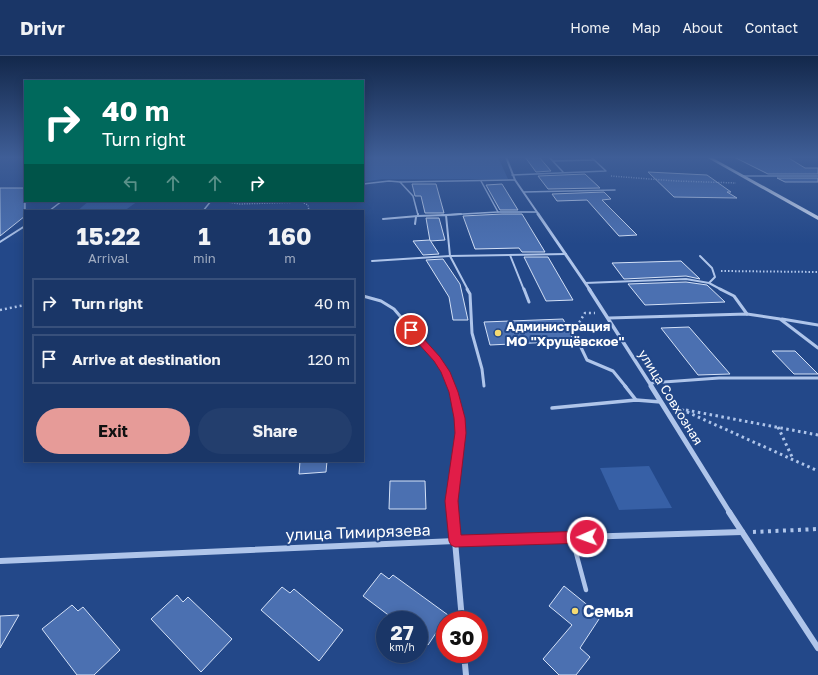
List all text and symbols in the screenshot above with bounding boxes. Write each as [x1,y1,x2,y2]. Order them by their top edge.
text: Drivr [20,16,65,39]
text: Home [570,19,610,36]
text: Map [632,19,660,36]
text: About [682,19,723,36]
text: Contact [745,19,798,36]
text: 40 m [102,94,169,127]
icon: right [36,96,88,148]
text: Turn right [102,128,186,150]
icon: left [120,172,142,194]
icon: ahead [162,172,184,194]
icon: ahead [204,172,226,194]
icon: right [246,172,268,194]
text: 15:22 [76,221,140,250]
text: 1 [198,221,211,250]
text: 160 [268,221,312,250]
text: Arrival [88,250,129,266]
text: min [193,250,216,266]
text: m [284,250,296,266]
icon: right [38,292,60,314]
text: Turn right [72,294,143,312]
text: 40 m [315,294,350,312]
pin [394,313,428,347]
place label: Администрация МО "Хрущёвское" [506,318,624,349]
icon: arrive [400,319,422,341]
marker: Администрация МО "Хрущёвское" [493,328,503,338]
street label: улица Совхозная [635,346,707,448]
icon: arrive [38,348,60,370]
text: Arrive at destination [72,350,221,368]
text: 120 m [308,350,350,368]
button: Exit [36,408,190,454]
button: Share [198,408,352,454]
position arrow [566,516,608,558]
street label: улица Тимирязева [285,519,431,545]
place label: Семья [583,601,633,621]
marker: Семья [570,606,580,616]
speed limit sign: 30 [436,611,488,663]
text: 27 [390,620,414,644]
text: km/h [389,641,415,653]

